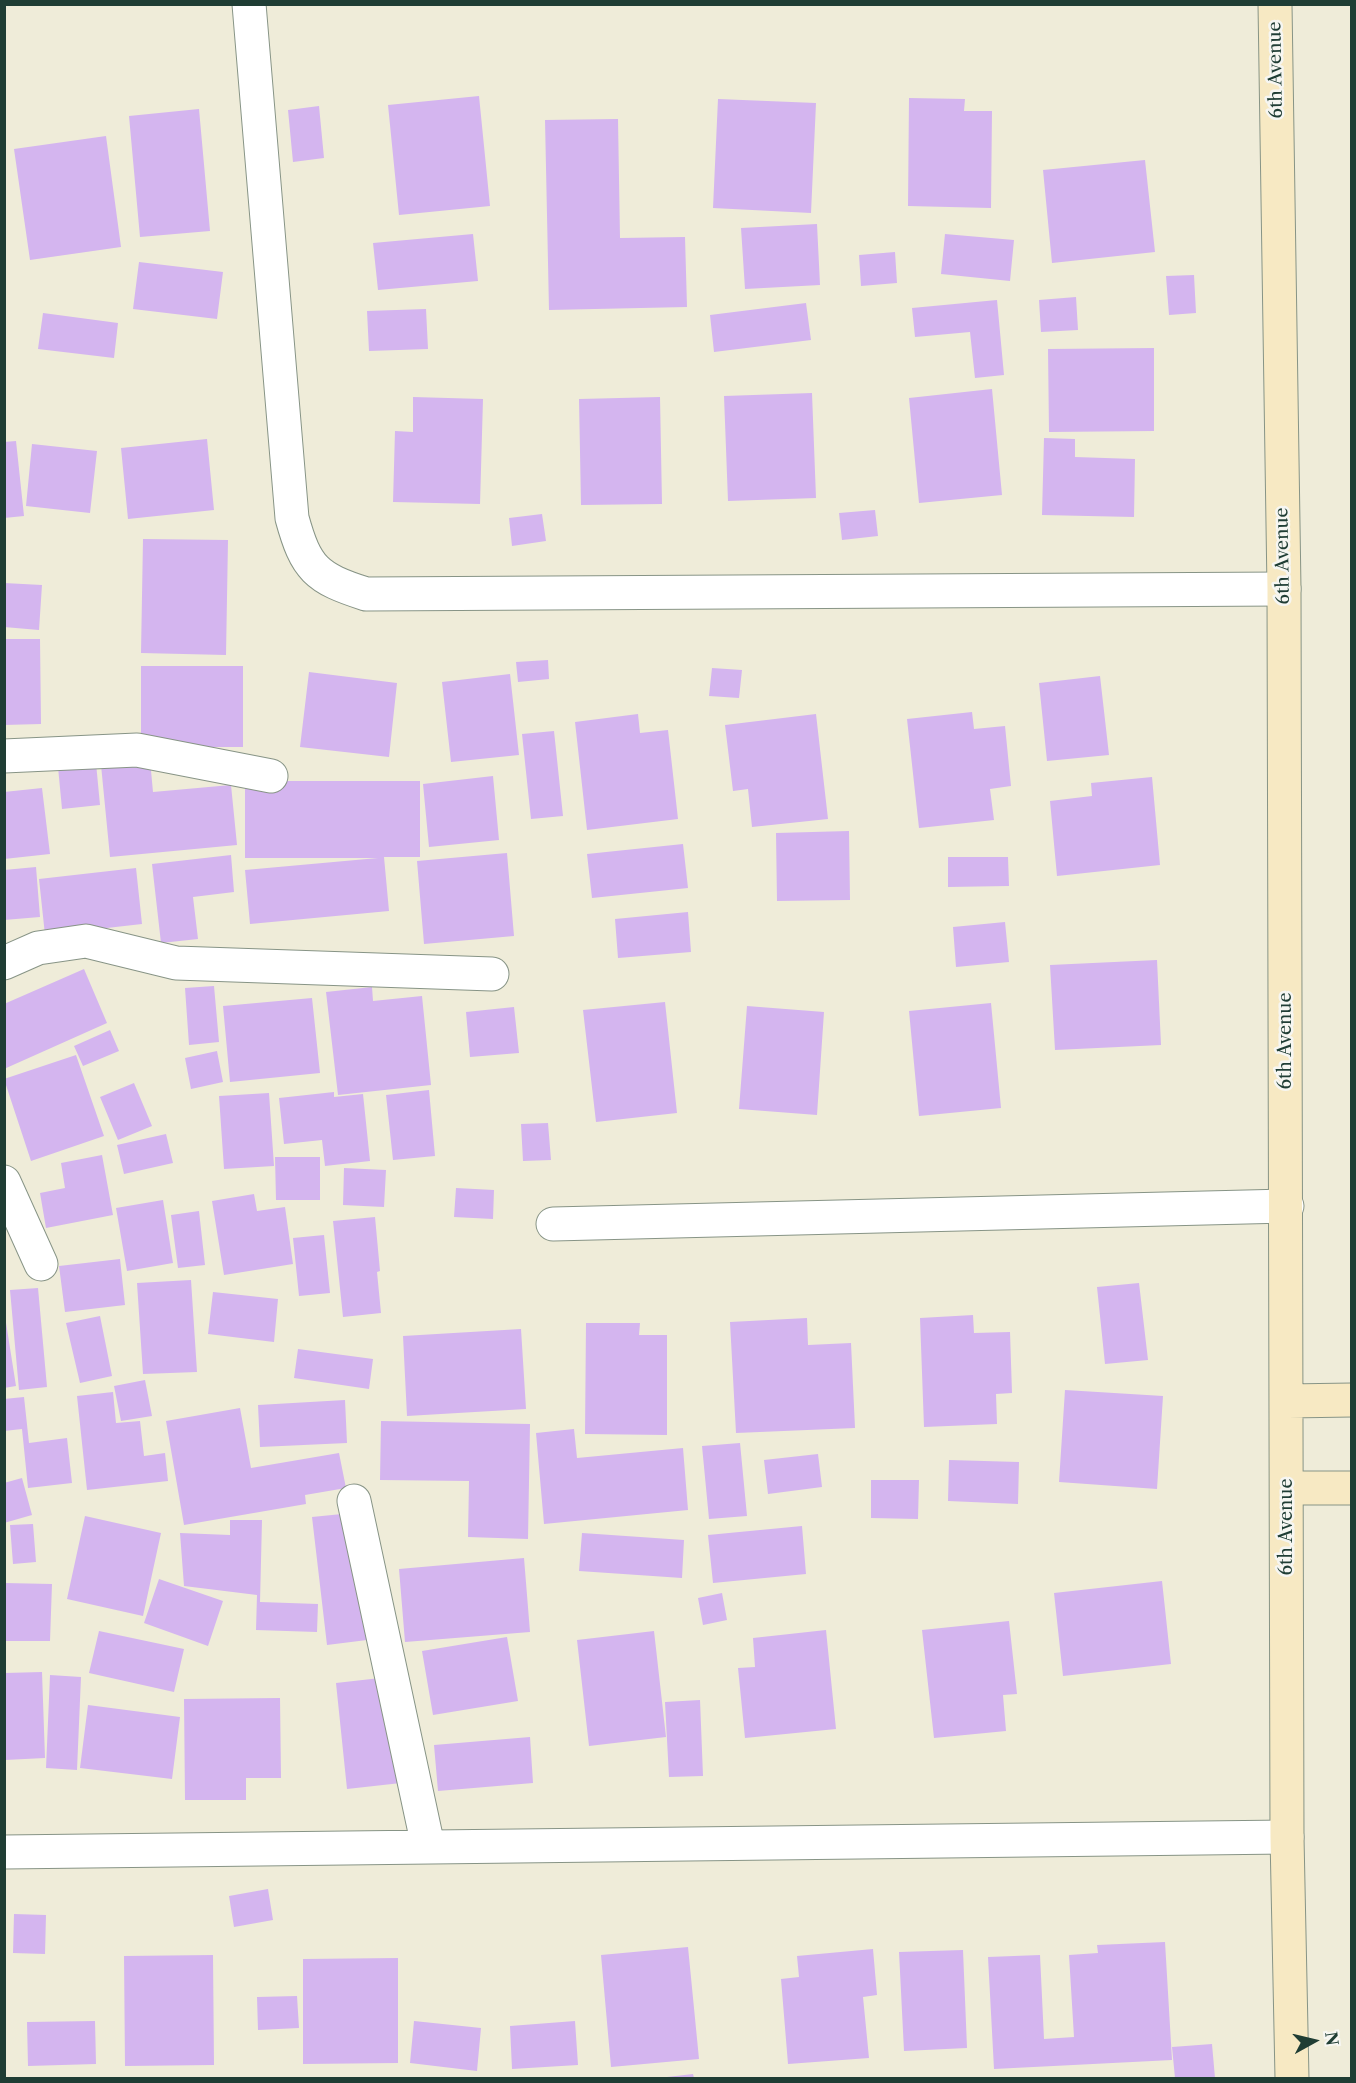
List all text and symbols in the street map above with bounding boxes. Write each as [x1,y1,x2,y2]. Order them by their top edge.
street label: 6th Avenue [1264,21,1288,119]
street label: 6th Avenue [1271,507,1295,605]
street label: 6th Avenue [1275,993,1297,1089]
street label: 6th Avenue [1276,1479,1298,1575]
north arrow [1284,2011,1344,2071]
text: N [1321,2030,1343,2047]

